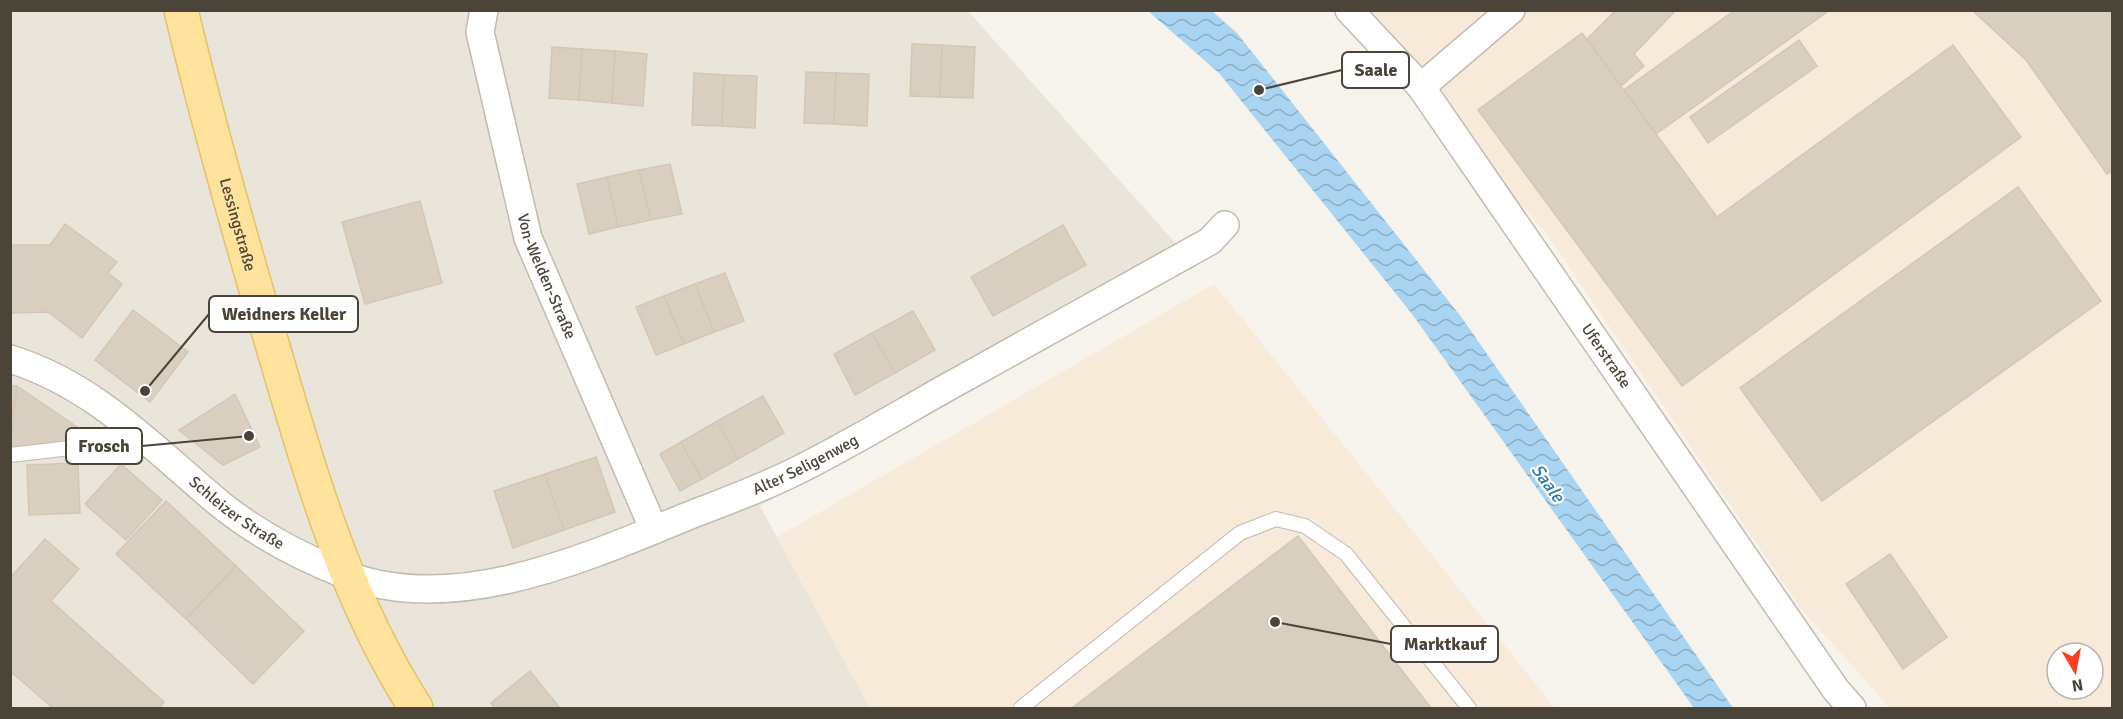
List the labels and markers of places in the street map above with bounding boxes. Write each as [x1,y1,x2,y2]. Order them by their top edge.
callout: Saale [1342,52,1409,88]
callout: Weidners Keller [209,296,358,332]
callout: Frosch [66,428,142,464]
callout: Marktkauf [1391,626,1498,662]

